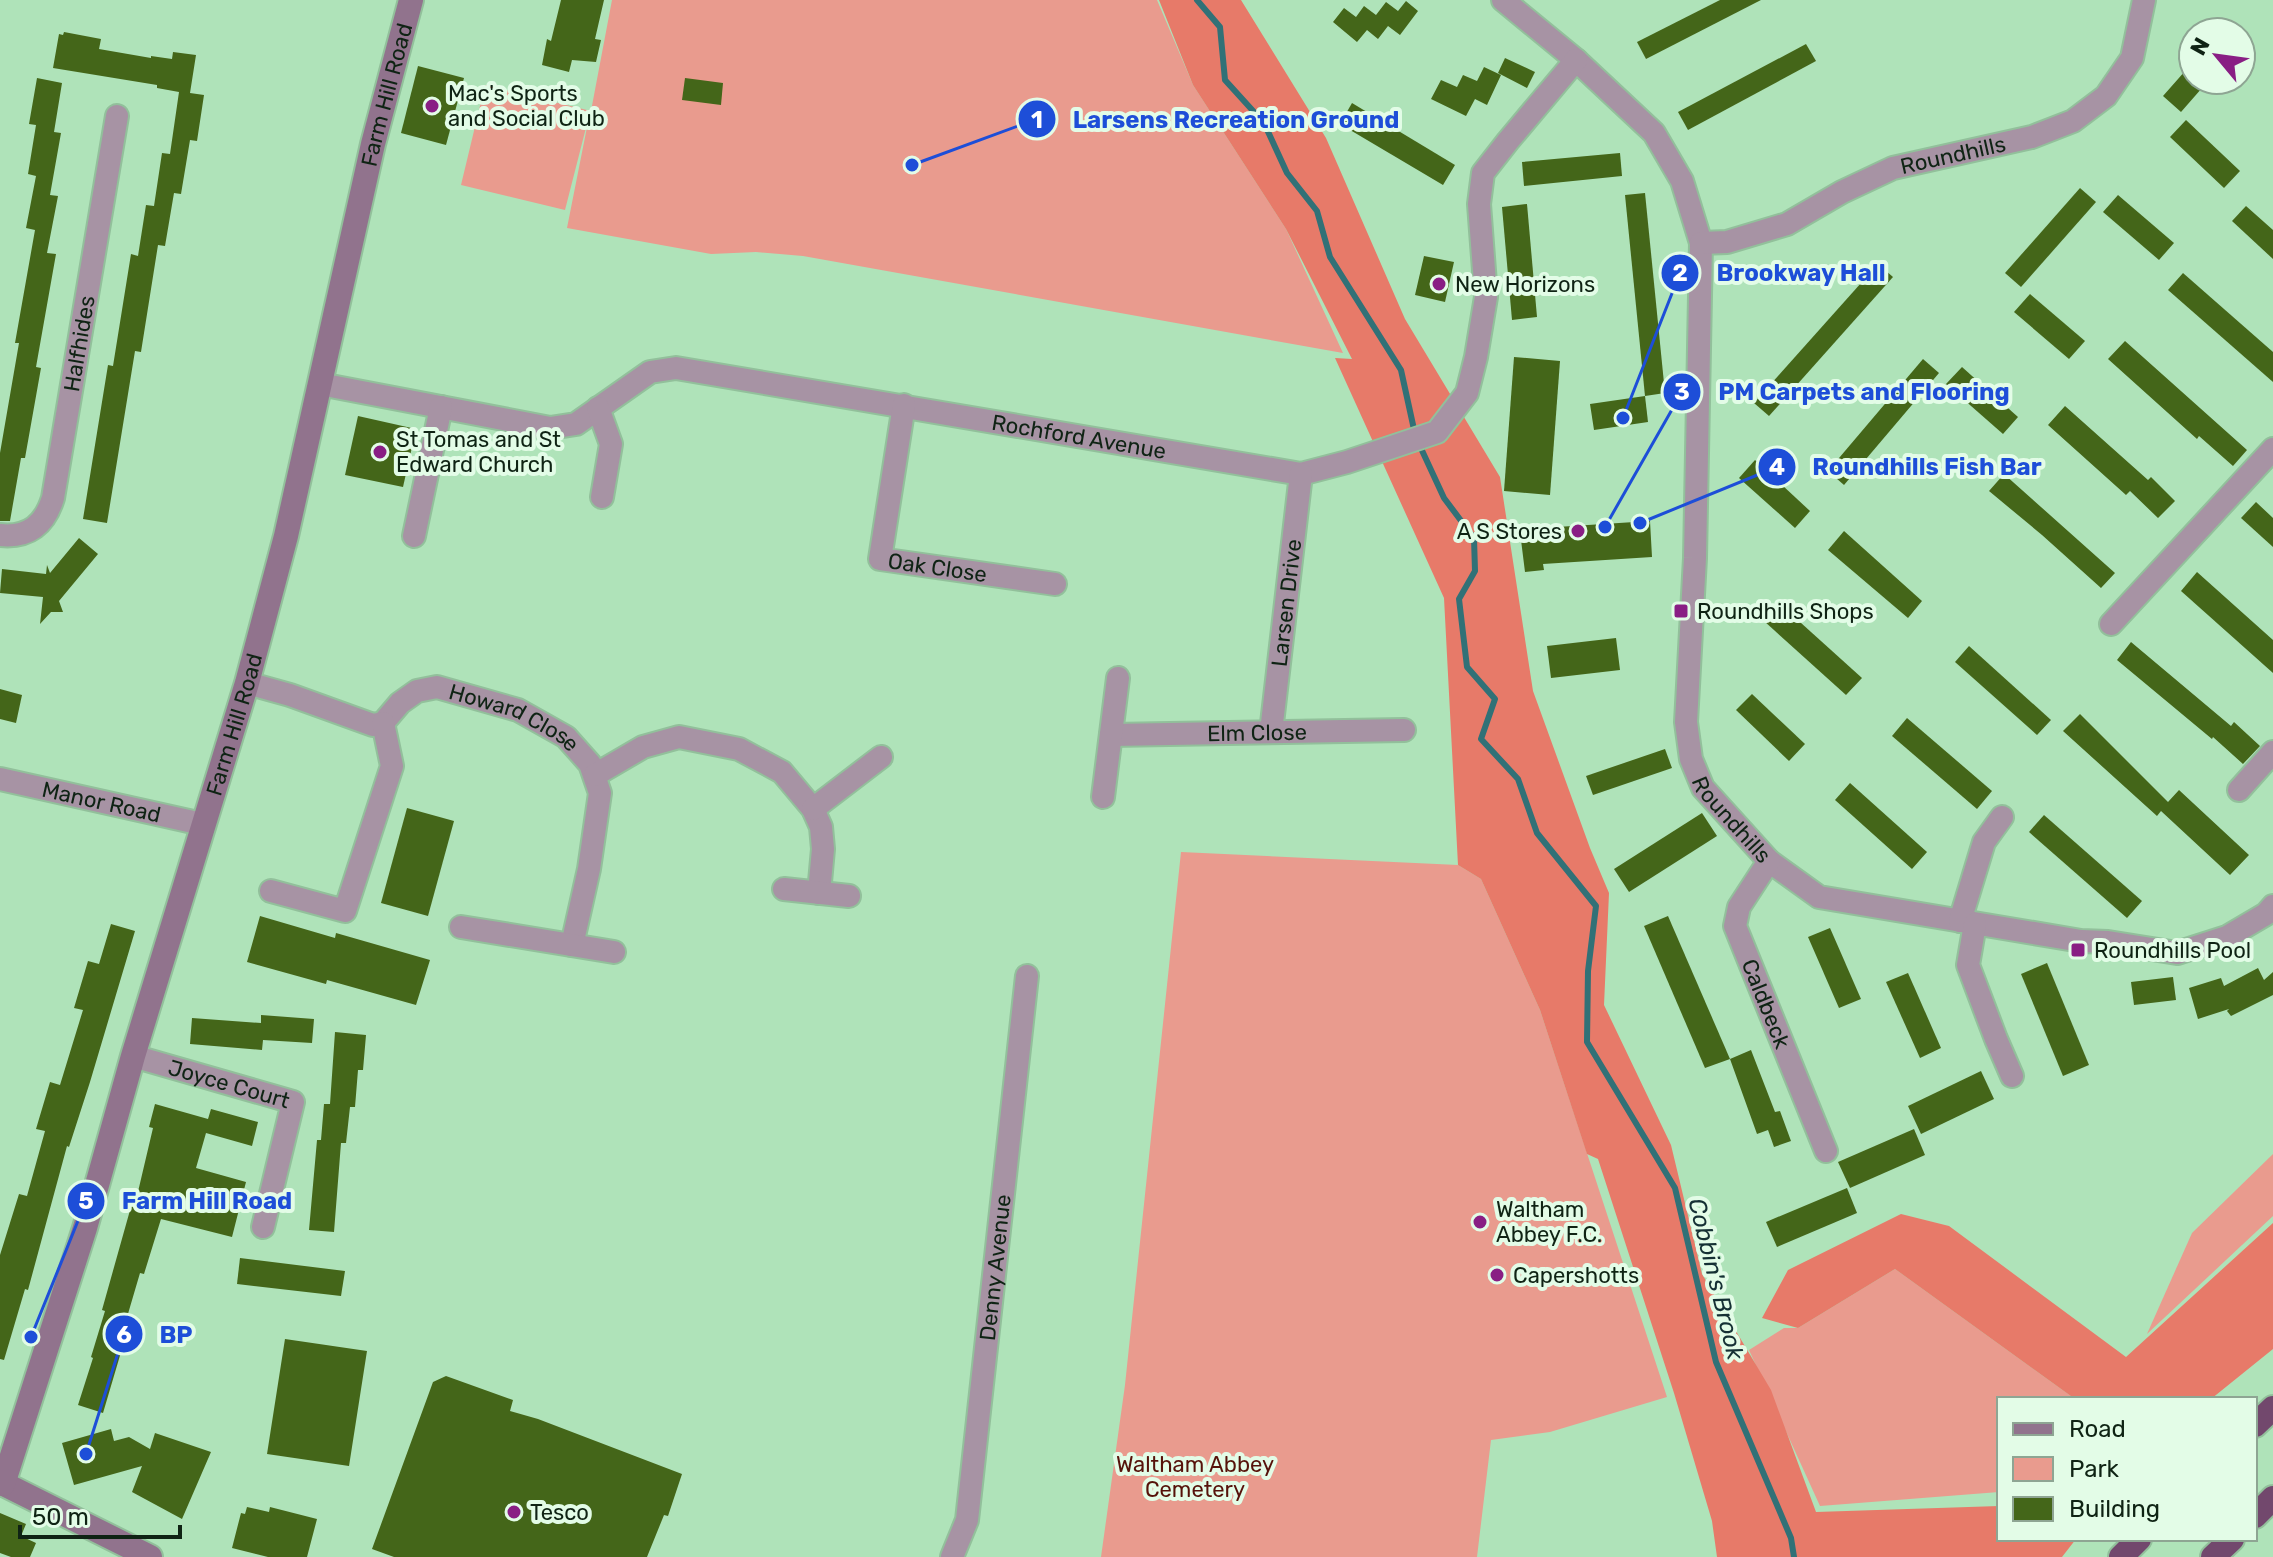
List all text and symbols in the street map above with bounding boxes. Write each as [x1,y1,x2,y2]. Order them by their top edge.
north arrow [2177,16,2257,96]
street label: Farm Hill Road [355,20,418,169]
text: N [2184,33,2216,60]
place label: Mac's Sports and Social Club [448,80,605,132]
callout: Larsens Recreation Ground [1017,95,1416,143]
marker: Mac's Sports and Social Club [423,97,441,115]
text: 1 [1031,106,1043,134]
text: Larsens Recreation Ground [1073,106,1399,134]
street label: Roundhills [1898,130,2008,180]
callout: Brookway Hall [1660,249,1902,297]
text: 2 [1672,259,1688,287]
text: Brookway Hall [1716,259,1886,287]
place label: New Horizons [1455,271,1595,298]
marker: New Horizons [1430,275,1448,293]
street label: Halfhides [58,293,101,394]
callout: PM Carpets and Flooring [1662,368,2025,416]
text: 3 [1674,378,1690,406]
text: PM Carpets and Flooring [1718,378,2010,406]
street label: Rochford Avenue [990,409,1168,465]
place label: St Tomas and St Edward Church [396,426,561,478]
marker: St Tomas and St Edward Church [371,443,389,461]
callout: Roundhills Fish Bar [1757,443,2058,491]
text: 4 [1769,453,1785,481]
text: Roundhills Fish Bar [1812,453,2042,481]
place label: A S Stores [1457,518,1562,545]
marker: A S Stores [1569,522,1587,540]
street label: Larsen Drive [1266,538,1307,668]
street label: Oak Close [886,547,989,588]
place label: Roundhills Shops [1697,598,1874,625]
marker: Roundhills Shops [1672,602,1690,620]
street label: Farm Hill Road [200,651,268,799]
street label: Howard Close [446,678,585,757]
street label: Elm Close [1207,719,1307,747]
street label: Roundhills [1686,772,1777,869]
street label: Manor Road [39,776,163,828]
place label: Roundhills Pool [2094,937,2251,964]
marker: Roundhills Pool [2069,941,2087,959]
street label: Caldbeck [1736,955,1796,1053]
street label: Joyce Court [165,1054,293,1115]
callout: Farm Hill Road [66,1177,309,1225]
text: 5 [78,1187,94,1215]
text: Farm Hill Road [122,1187,292,1215]
street label: Denny Avenue [974,1193,1017,1342]
water label: Cobbin's Brook [1682,1195,1750,1363]
place label: Waltham Abbey F.C. [1496,1196,1602,1248]
marker: Waltham Abbey F.C. [1471,1213,1489,1231]
place label: Capershotts [1513,1262,1639,1289]
marker: Capershotts [1488,1266,1506,1284]
callout: BP [104,1310,209,1358]
text: 6 [116,1321,132,1349]
text: BP [159,1321,193,1349]
legend [1997,1397,2257,1541]
text: Road [2069,1415,2126,1443]
park label: Waltham Abbey Cemetery [1116,1451,1274,1503]
text: Park [2069,1455,2120,1483]
scale bar [20,1489,180,1539]
text: Building [2069,1495,2160,1523]
place label: Tesco [530,1499,589,1526]
text: 50 m [32,1503,89,1531]
marker: Tesco [505,1503,523,1521]

